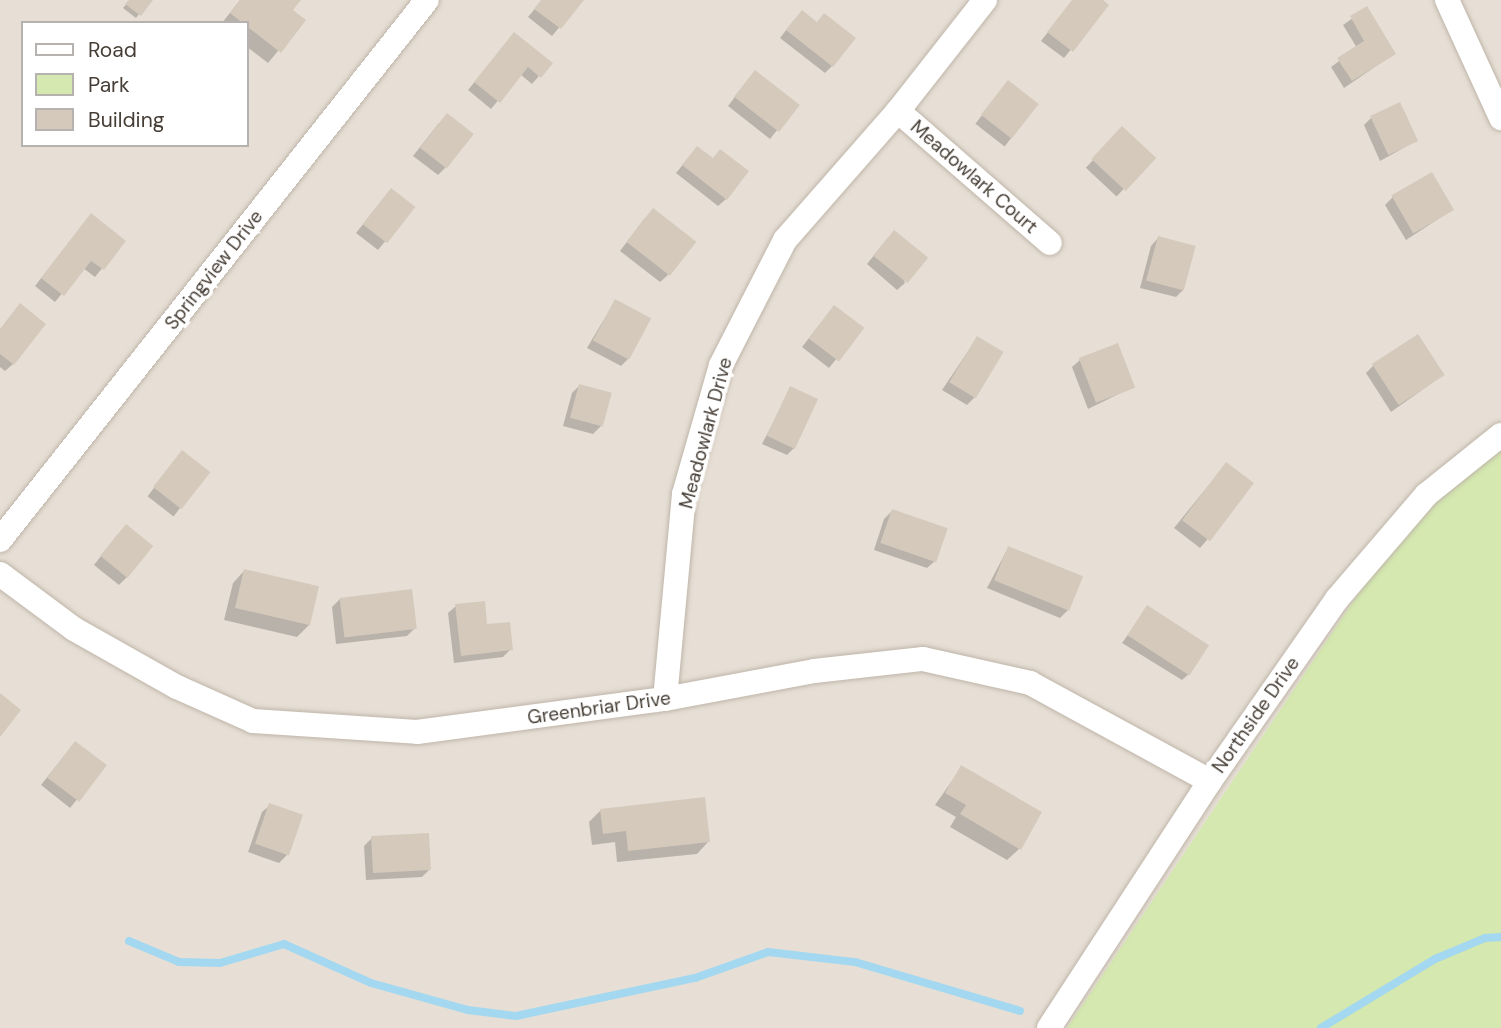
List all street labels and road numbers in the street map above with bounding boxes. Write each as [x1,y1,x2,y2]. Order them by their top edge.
street label: Meadowlark Court [906,116,1042,238]
street label: Springview Drive [160,206,268,334]
street label: Meadowlark Drive [675,355,737,511]
street label: Northside Drive [1207,652,1305,778]
street label: Greenbriar Drive [526,687,672,729]

